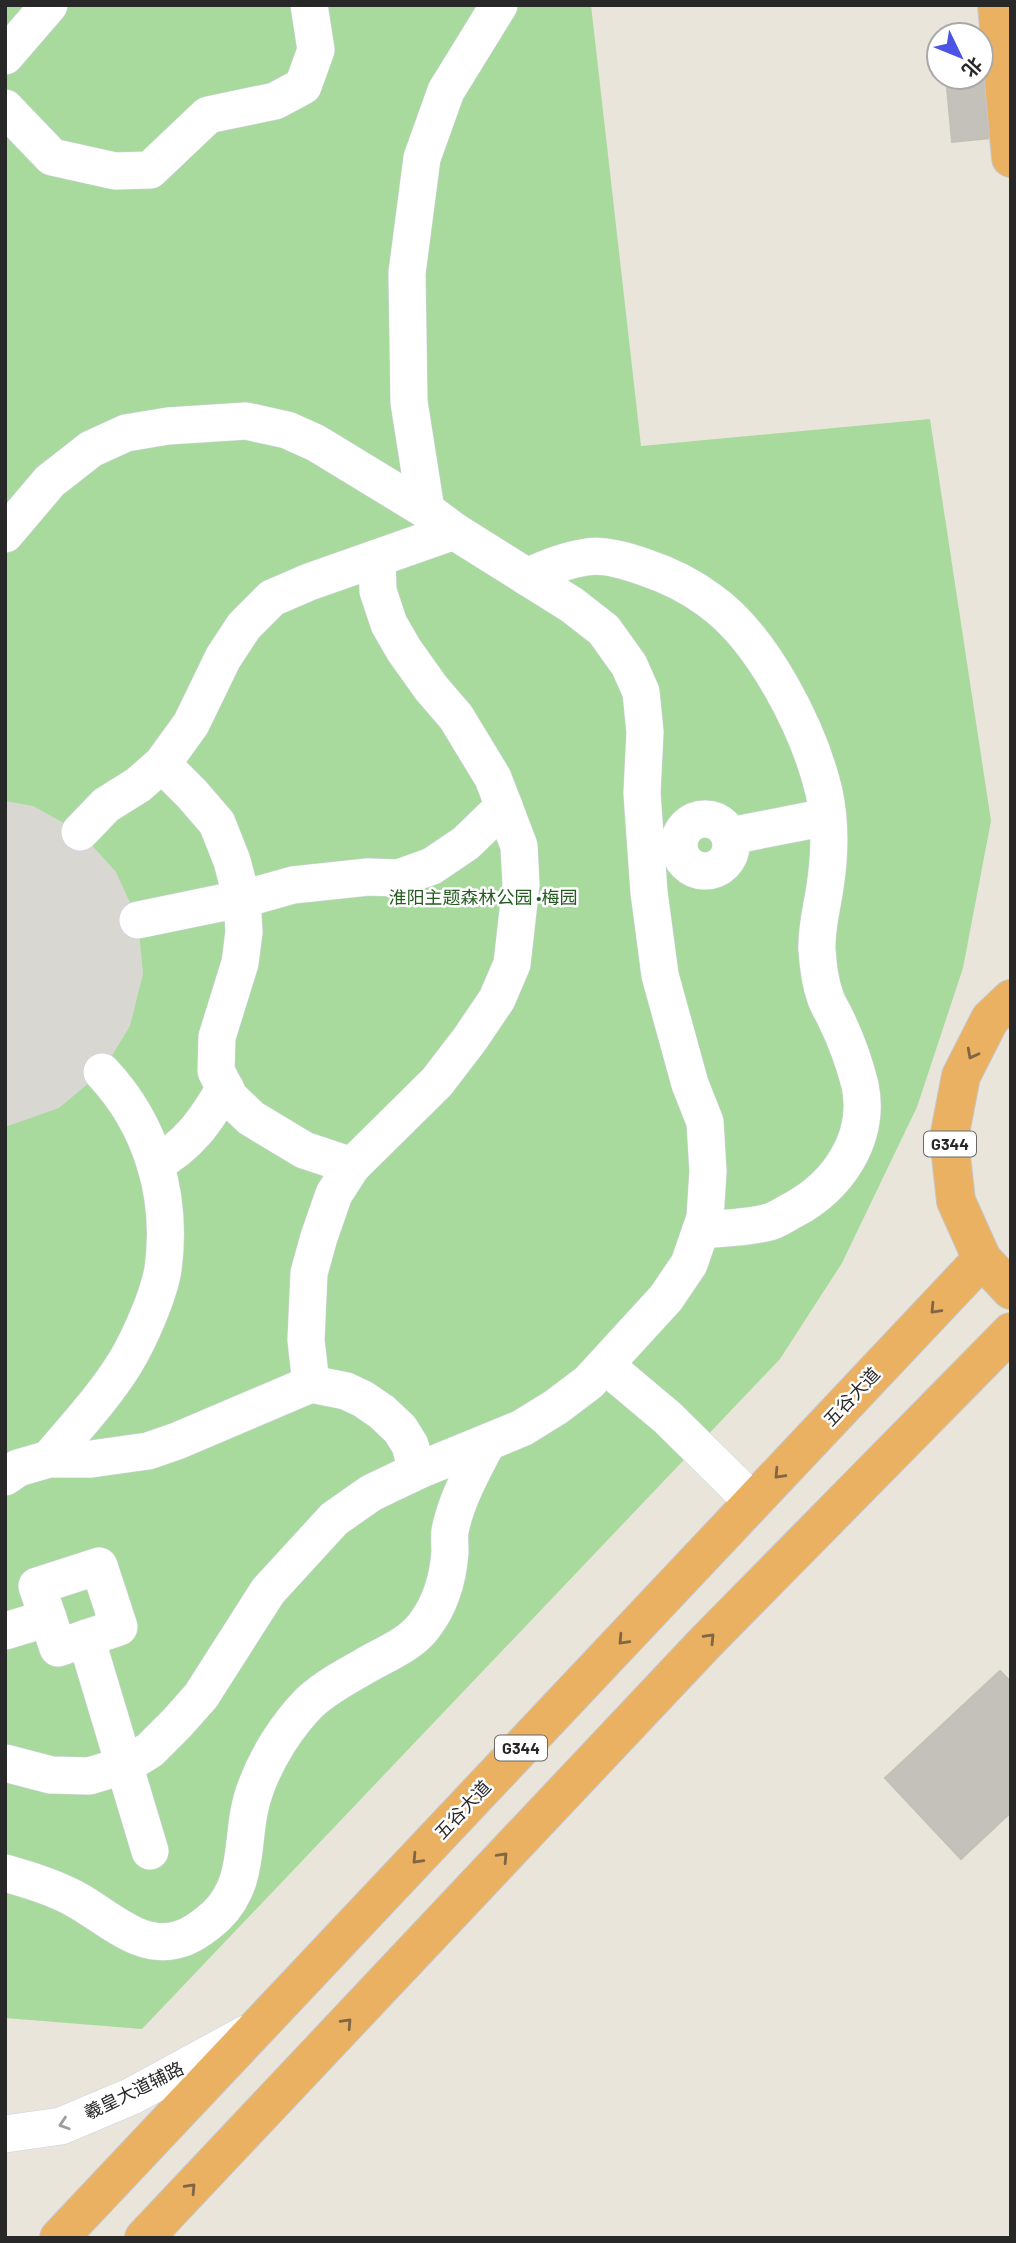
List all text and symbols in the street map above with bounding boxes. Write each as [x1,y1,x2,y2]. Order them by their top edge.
north arrow [925,21,995,91]
text: 北 [958,53,988,83]
park label: 淮阳主题森林公园 •梅园 [388,886,578,908]
one-way arrow [967,1047,980,1059]
road number: G344 [924,1132,976,1156]
one-way arrow [931,1300,944,1313]
street label: 五谷大道 [819,1362,884,1430]
one-way arrow [775,1466,788,1479]
one-way arrow [619,1632,632,1645]
one-way arrow [701,1634,714,1647]
road number: G344 [495,1736,547,1760]
street label: 五谷大道 [430,1775,495,1843]
one-way arrow [412,1851,425,1864]
one-way arrow [494,1852,507,1865]
one-way arrow [338,2018,351,2031]
street label: 羲皇大道辅路 [80,2057,187,2124]
one-way arrow [58,2115,70,2130]
one-way arrow [182,2183,195,2196]

